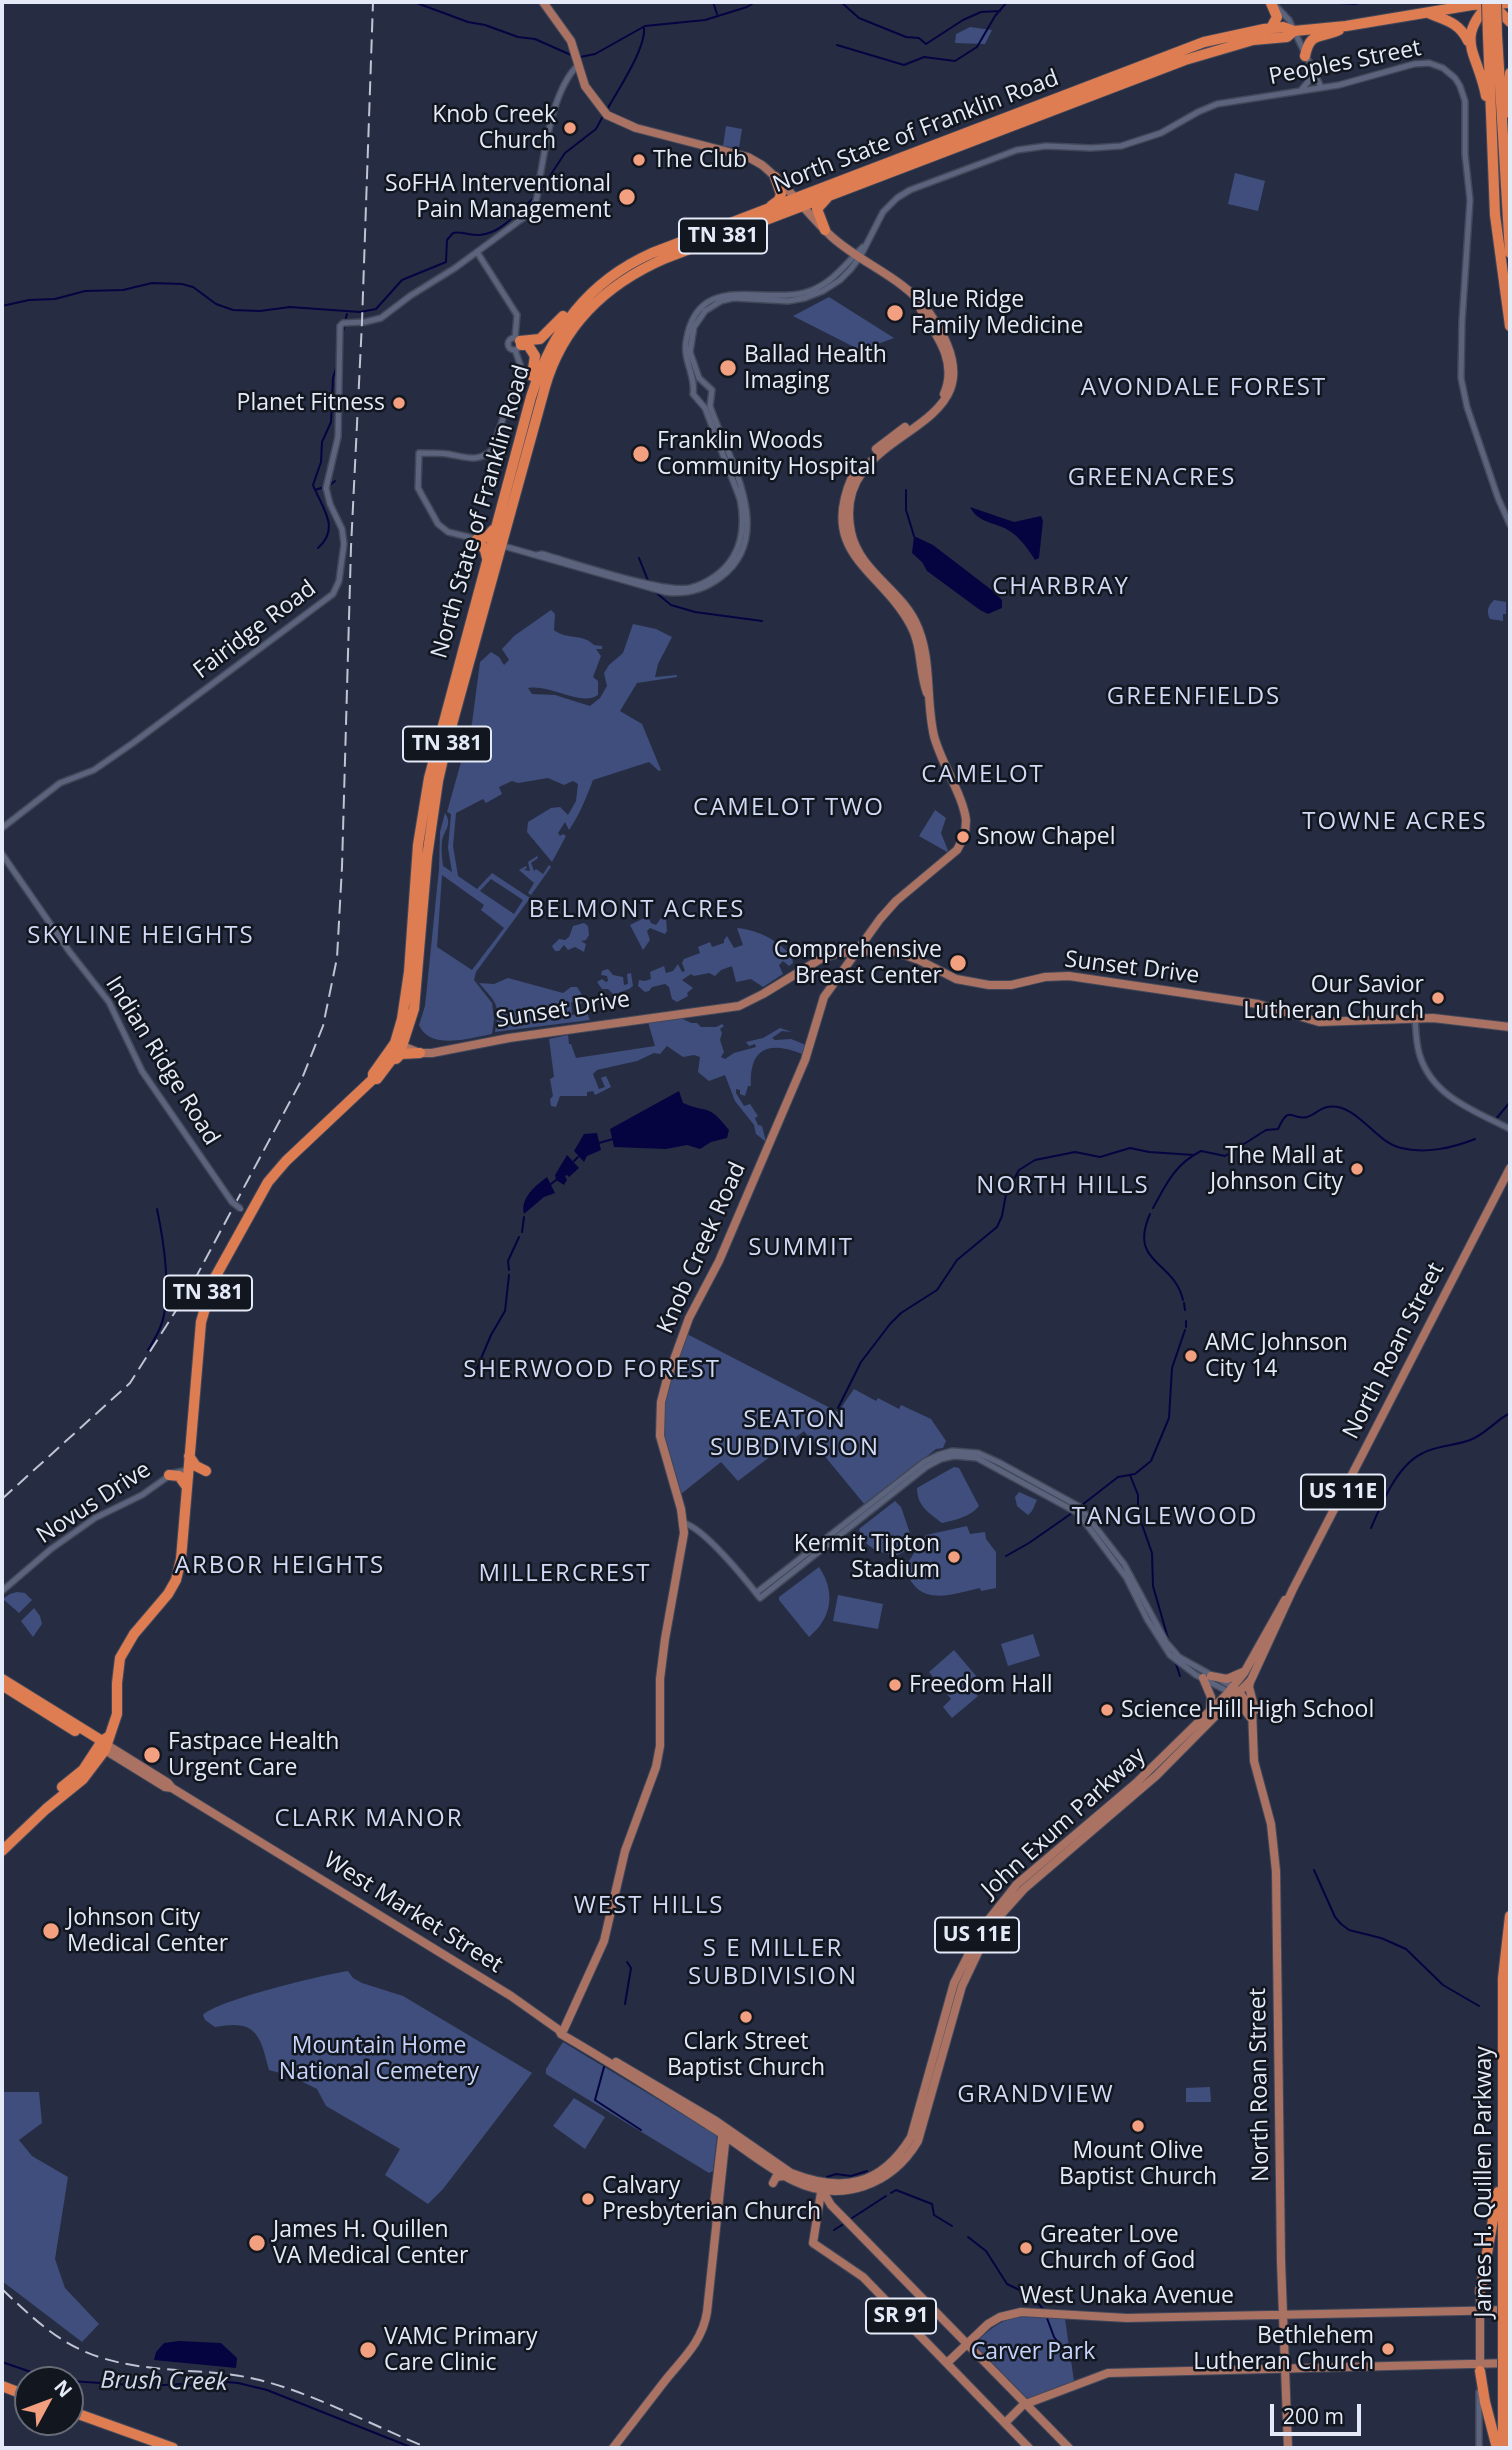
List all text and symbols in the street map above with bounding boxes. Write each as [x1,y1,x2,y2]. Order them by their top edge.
street label: Peoples Street [1267,35,1423,91]
street label: North State of Franklin Road [769,65,1063,199]
place label: Knob Creek Church [432,101,556,155]
marker: Knob Creek Church [562,120,578,136]
place label: The Club [653,146,747,174]
marker: The Club [631,152,647,168]
place label: SoFHA Interventional Pain Management [385,170,611,224]
marker: SoFHA Interventional Pain Management [617,187,637,207]
road number: TN 381 [679,218,767,254]
place label: Blue Ridge Family Medicine [911,286,1083,340]
marker: Blue Ridge Family Medicine [885,303,905,323]
place label: Ballad Health Imaging [744,341,887,395]
marker: Ballad Health Imaging [718,358,738,378]
street label: North State of Franklin Road [426,362,536,662]
district label: AVONDALE FOREST [1083,374,1325,402]
place label: Planet Fitness [237,389,385,417]
marker: Planet Fitness [391,395,407,411]
place label: Franklin Woods Community Hospital [657,427,876,481]
marker: Franklin Woods Community Hospital [631,444,651,464]
district label: GREENACRES [1069,464,1235,492]
district label: CHARBRAY [993,573,1129,601]
street label: Fairidge Road [188,575,322,685]
district label: GREENFIELDS [1108,683,1280,711]
road number: TN 381 [403,726,491,762]
district label: CAMELOT [922,761,1044,789]
district label: CAMELOT TWO [694,794,884,822]
district label: TOWNE ACRES [1304,808,1486,836]
place label: Snow Chapel [977,823,1116,851]
marker: Snow Chapel [955,829,971,845]
district label: BELMONT ACRES [530,896,744,924]
district label: SKYLINE HEIGHTS [29,922,253,950]
place label: Comprehensive Breast Center [774,936,942,990]
street label: Sunset Drive [1063,946,1201,990]
marker: Comprehensive Breast Center [948,953,968,973]
place label: Our Savior Lutheran Church [1243,971,1424,1025]
street label: Indian Ridge Road [99,972,225,1150]
street label: Sunset Drive [494,986,632,1034]
marker: Our Savior Lutheran Church [1430,990,1446,1006]
place label: The Mall at Johnson City [1210,1142,1343,1196]
street label: Knob Creek Road [652,1158,752,1338]
marker: The Mall at Johnson City [1349,1161,1365,1177]
district label: NORTH HILLS [978,1172,1148,1200]
district label: SUMMIT [749,1234,853,1262]
street label: North Roan Street [1338,1258,1450,1444]
road number: TN 381 [164,1276,252,1310]
place label: AMC Johnson City 14 [1205,1329,1348,1383]
marker: AMC Johnson City 14 [1183,1348,1199,1364]
district label: SHERWOOD FOREST [465,1356,719,1384]
district label: SEATON SUBDIVISION [711,1406,879,1462]
street label: Novus Drive [32,1456,156,1550]
road number: US 11E [1301,1474,1385,1510]
district label: TANGLEWOOD [1073,1503,1257,1531]
place label: Kermit Tipton Stadium [794,1530,940,1584]
marker: Kermit Tipton Stadium [946,1549,962,1565]
district label: ARBOR HEIGHTS [176,1552,384,1580]
district label: MILLERCREST [480,1560,650,1588]
place label: Freedom Hall [909,1671,1053,1699]
marker: Freedom Hall [887,1677,903,1693]
place label: Science Hill High School [1121,1696,1374,1724]
marker: Science Hill High School [1099,1702,1115,1718]
place label: Fastpace Health Urgent Care [168,1728,339,1782]
street label: John Exum Parkway [977,1742,1151,1904]
marker: Fastpace Health Urgent Care [142,1745,162,1765]
district label: CLARK MANOR [276,1805,462,1833]
street label: West Market Street [319,1847,507,1979]
district label: WEST HILLS [575,1892,723,1920]
place label: Johnson City Medical Center [67,1904,228,1958]
road number: US 11E [935,1918,1019,1952]
marker: Johnson City Medical Center [41,1921,61,1941]
district label: S E MILLER SUBDIVISION [689,1935,857,1991]
street label: North Roan Street [1245,1988,1275,2182]
marker: Clark Street Baptist Church [738,2009,754,2025]
place label: Clark Street Baptist Church [667,2028,825,2082]
park label: Mountain Home National Cemetery [279,2032,479,2086]
street label: James H. Quillen Parkway [1470,2046,1498,2318]
district label: GRANDVIEW [958,2081,1114,2109]
marker: Mount Olive Baptist Church [1130,2118,1146,2134]
place label: Mount Olive Baptist Church [1059,2137,1217,2191]
place label: Calvary Presbyterian Church [602,2172,821,2226]
marker: Calvary Presbyterian Church [580,2191,596,2207]
place label: James H. Quillen VA Medical Center [273,2216,468,2270]
place label: Greater Love Church of God [1040,2221,1195,2275]
marker: James H. Quillen VA Medical Center [247,2233,267,2253]
marker: Greater Love Church of God [1018,2240,1034,2256]
street label: West Unaka Avenue [1020,2282,1234,2310]
road number: SR 91 [866,2298,936,2334]
place label: Bethlehem Lutheran Church [1193,2322,1374,2376]
place label: VAMC Primary Care Clinic [384,2323,537,2377]
park label: Carver Park [971,2338,1095,2366]
marker: VAMC Primary Care Clinic [358,2340,378,2360]
marker: Bethlehem Lutheran Church [1380,2341,1396,2357]
north arrow [14,2366,84,2436]
water label: Brush Creek [100,2366,228,2398]
text: N [48,2374,78,2403]
scale bar [1274,2390,1365,2434]
text: 200 m [1283,2402,1344,2430]

